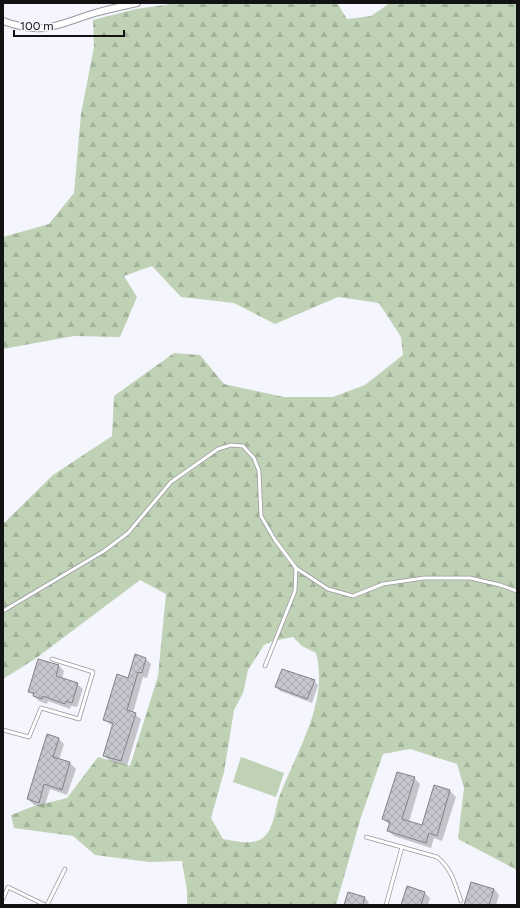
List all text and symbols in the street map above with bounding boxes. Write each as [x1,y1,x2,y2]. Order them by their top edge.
scale bar [14,12,124,38]
text: 100 m [20,19,54,33]

